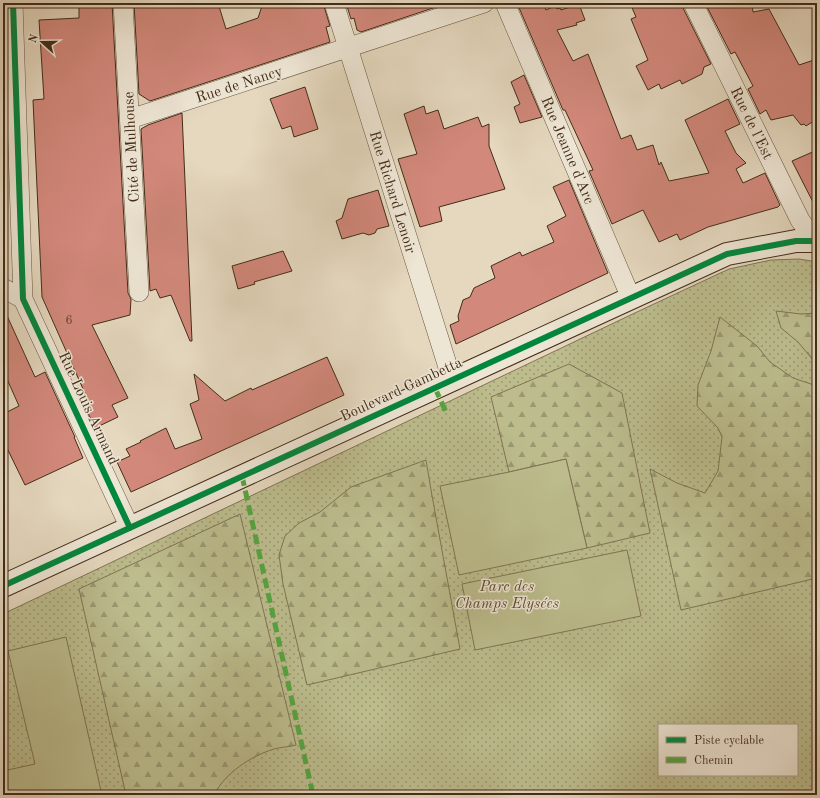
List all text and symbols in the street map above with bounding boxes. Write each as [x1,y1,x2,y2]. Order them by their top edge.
north arrow [22,22,62,62]
text: N [27,33,41,45]
street label: Rue de Nancy [194,64,285,107]
street label: Rue de l'Est [727,85,775,162]
street label: Cité de Mulhouse [122,91,143,203]
street label: Rue Jeanne d'Arc [537,95,596,207]
street label: Rue Richard Lenoir [366,129,417,256]
house number: 6 [65,314,73,327]
street label: Rue Louis Armand [55,350,120,468]
street label: Boulevard Gambetta [338,355,465,425]
park label: Parc des Champs Elysées [455,580,559,612]
legend [658,724,798,776]
text: Piste cyclable [694,735,764,747]
text: Chemin [694,755,734,767]

